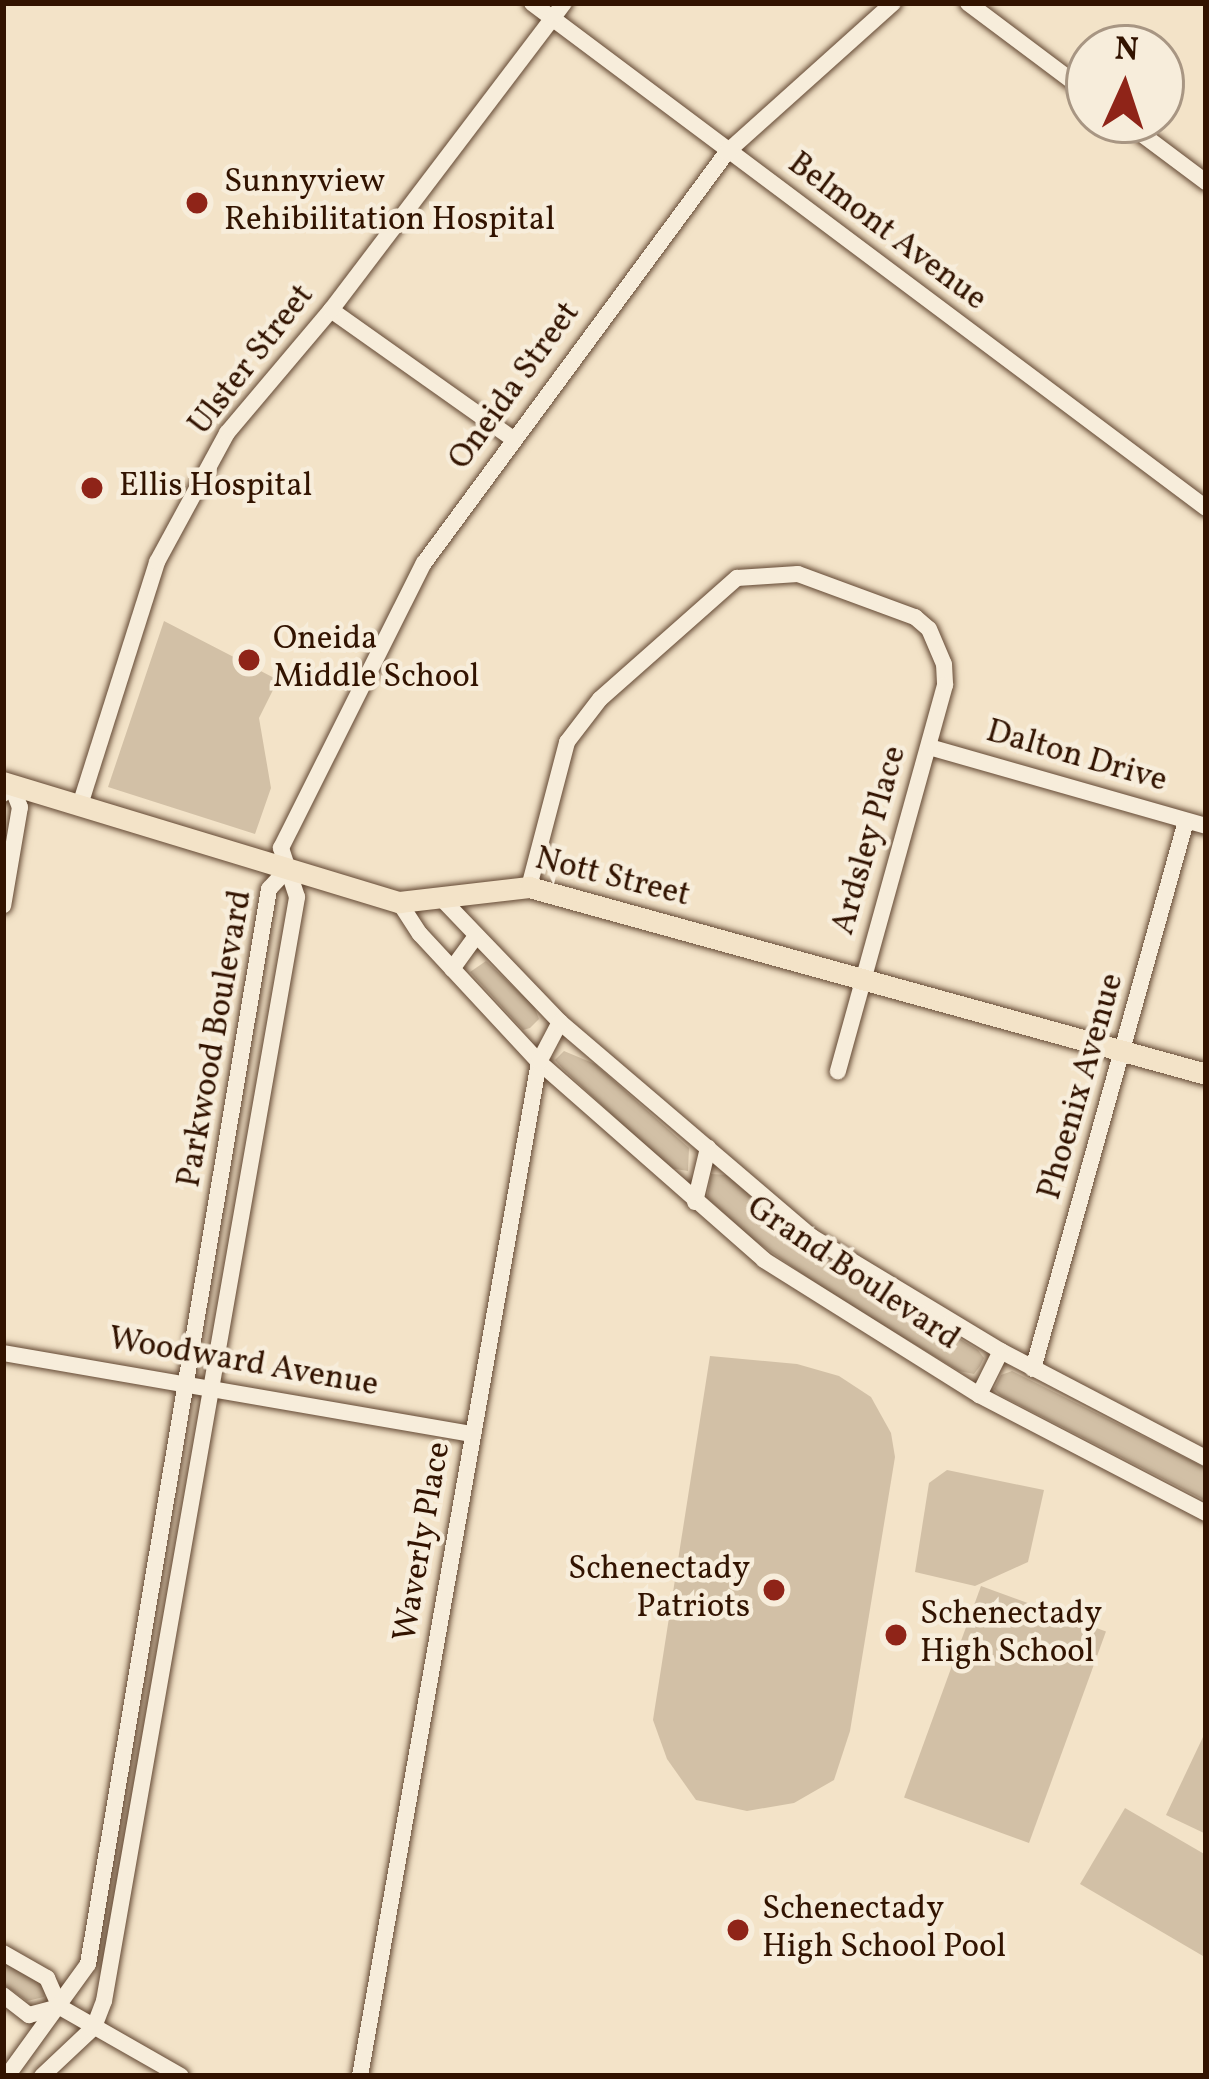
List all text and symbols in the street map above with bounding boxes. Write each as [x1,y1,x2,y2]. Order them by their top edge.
north arrow [1065,24,1185,144]
text: N [1114,27,1140,75]
street label: Belmont Avenue [779,145,993,321]
place label: Sunnyview Rehibilitation Hospital [224,164,555,242]
marker: Sunnyview Rehibilitation Hospital [181,187,213,219]
street label: Ulster Street [182,278,324,444]
street label: Oneida Street [442,295,590,479]
place label: Ellis Hospital [119,468,312,508]
marker: Ellis Hospital [76,472,108,504]
place label: Oneida Middle School [273,621,479,699]
marker: Oneida Middle School [236,647,262,673]
street label: Dalton Drive [981,713,1171,803]
street label: Ardsley Place [825,742,917,940]
street label: Nott Street [531,841,693,917]
street label: Parkwood Boulevard [171,887,263,1191]
street label: Phoenix Avenue [1032,969,1134,1205]
street label: Grand Boulevard [738,1189,966,1361]
street label: Woodward Avenue [105,1321,381,1407]
street label: Waverly Place [387,1439,461,1645]
place label: Schenectady Patriots [568,1551,750,1629]
marker: Schenectady Patriots [761,1577,787,1603]
place label: Schenectady High School [920,1596,1102,1674]
marker: Schenectady High School [883,1622,909,1648]
place label: Schenectady High School Pool [762,1891,1006,1969]
marker: Schenectady High School Pool [725,1917,751,1943]

